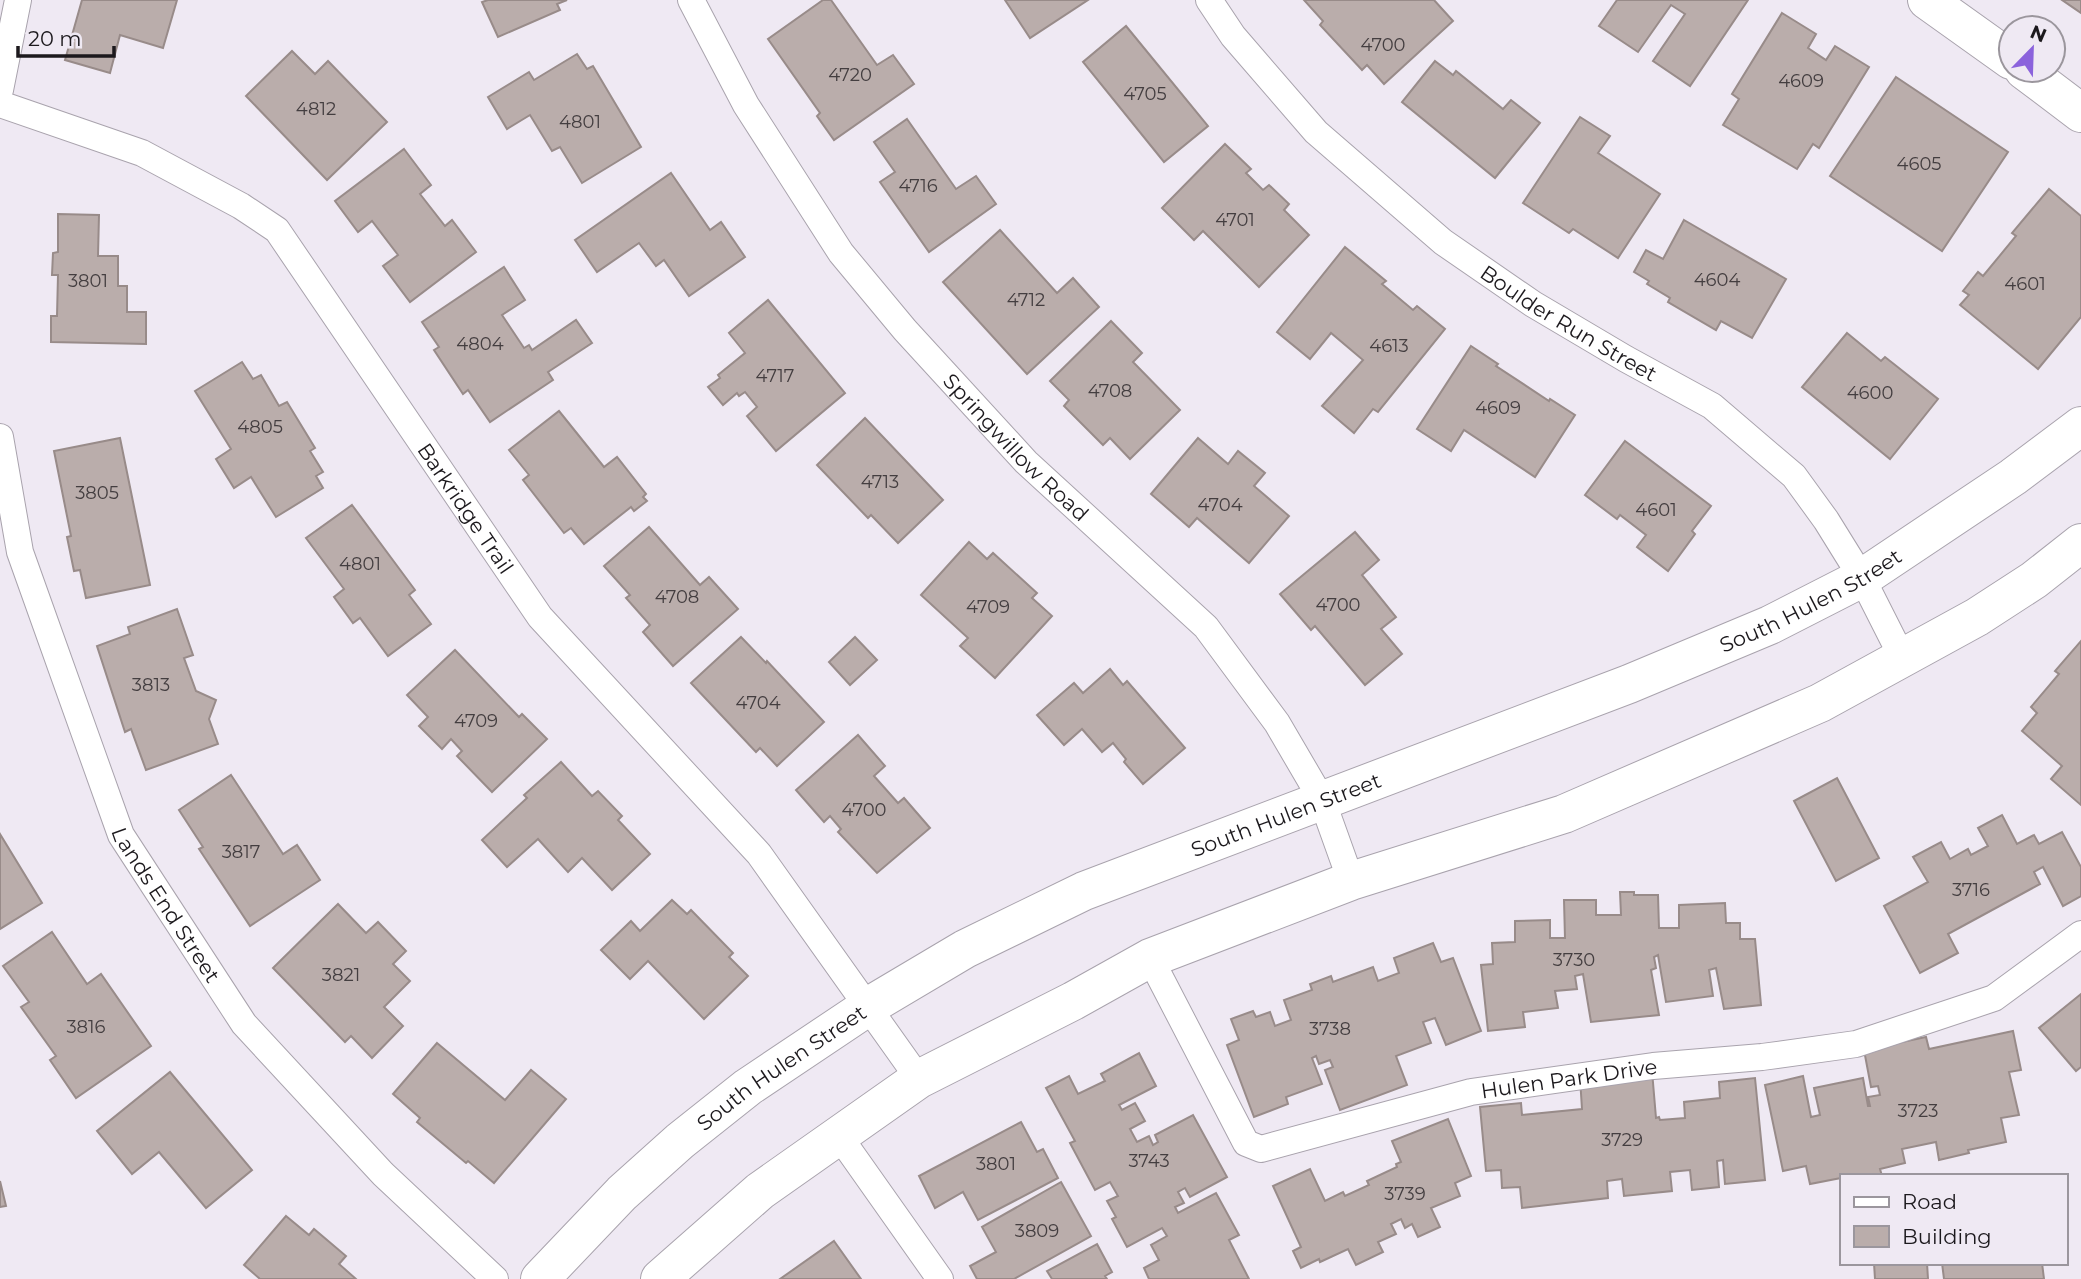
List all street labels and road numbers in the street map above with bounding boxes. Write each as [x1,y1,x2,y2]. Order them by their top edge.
street label: Boulder Run Street [1476,259,1661,386]
street label: Springwillow Road [938,368,1094,526]
street label: Barkridge Trail [413,438,519,578]
street label: South Hulen Street [1716,543,1906,657]
street label: South Hulen Street [1187,767,1384,862]
street label: Lands End Street [107,824,226,987]
street label: South Hulen Street [692,999,871,1135]
street label: Hulen Park Drive [1479,1053,1659,1103]

